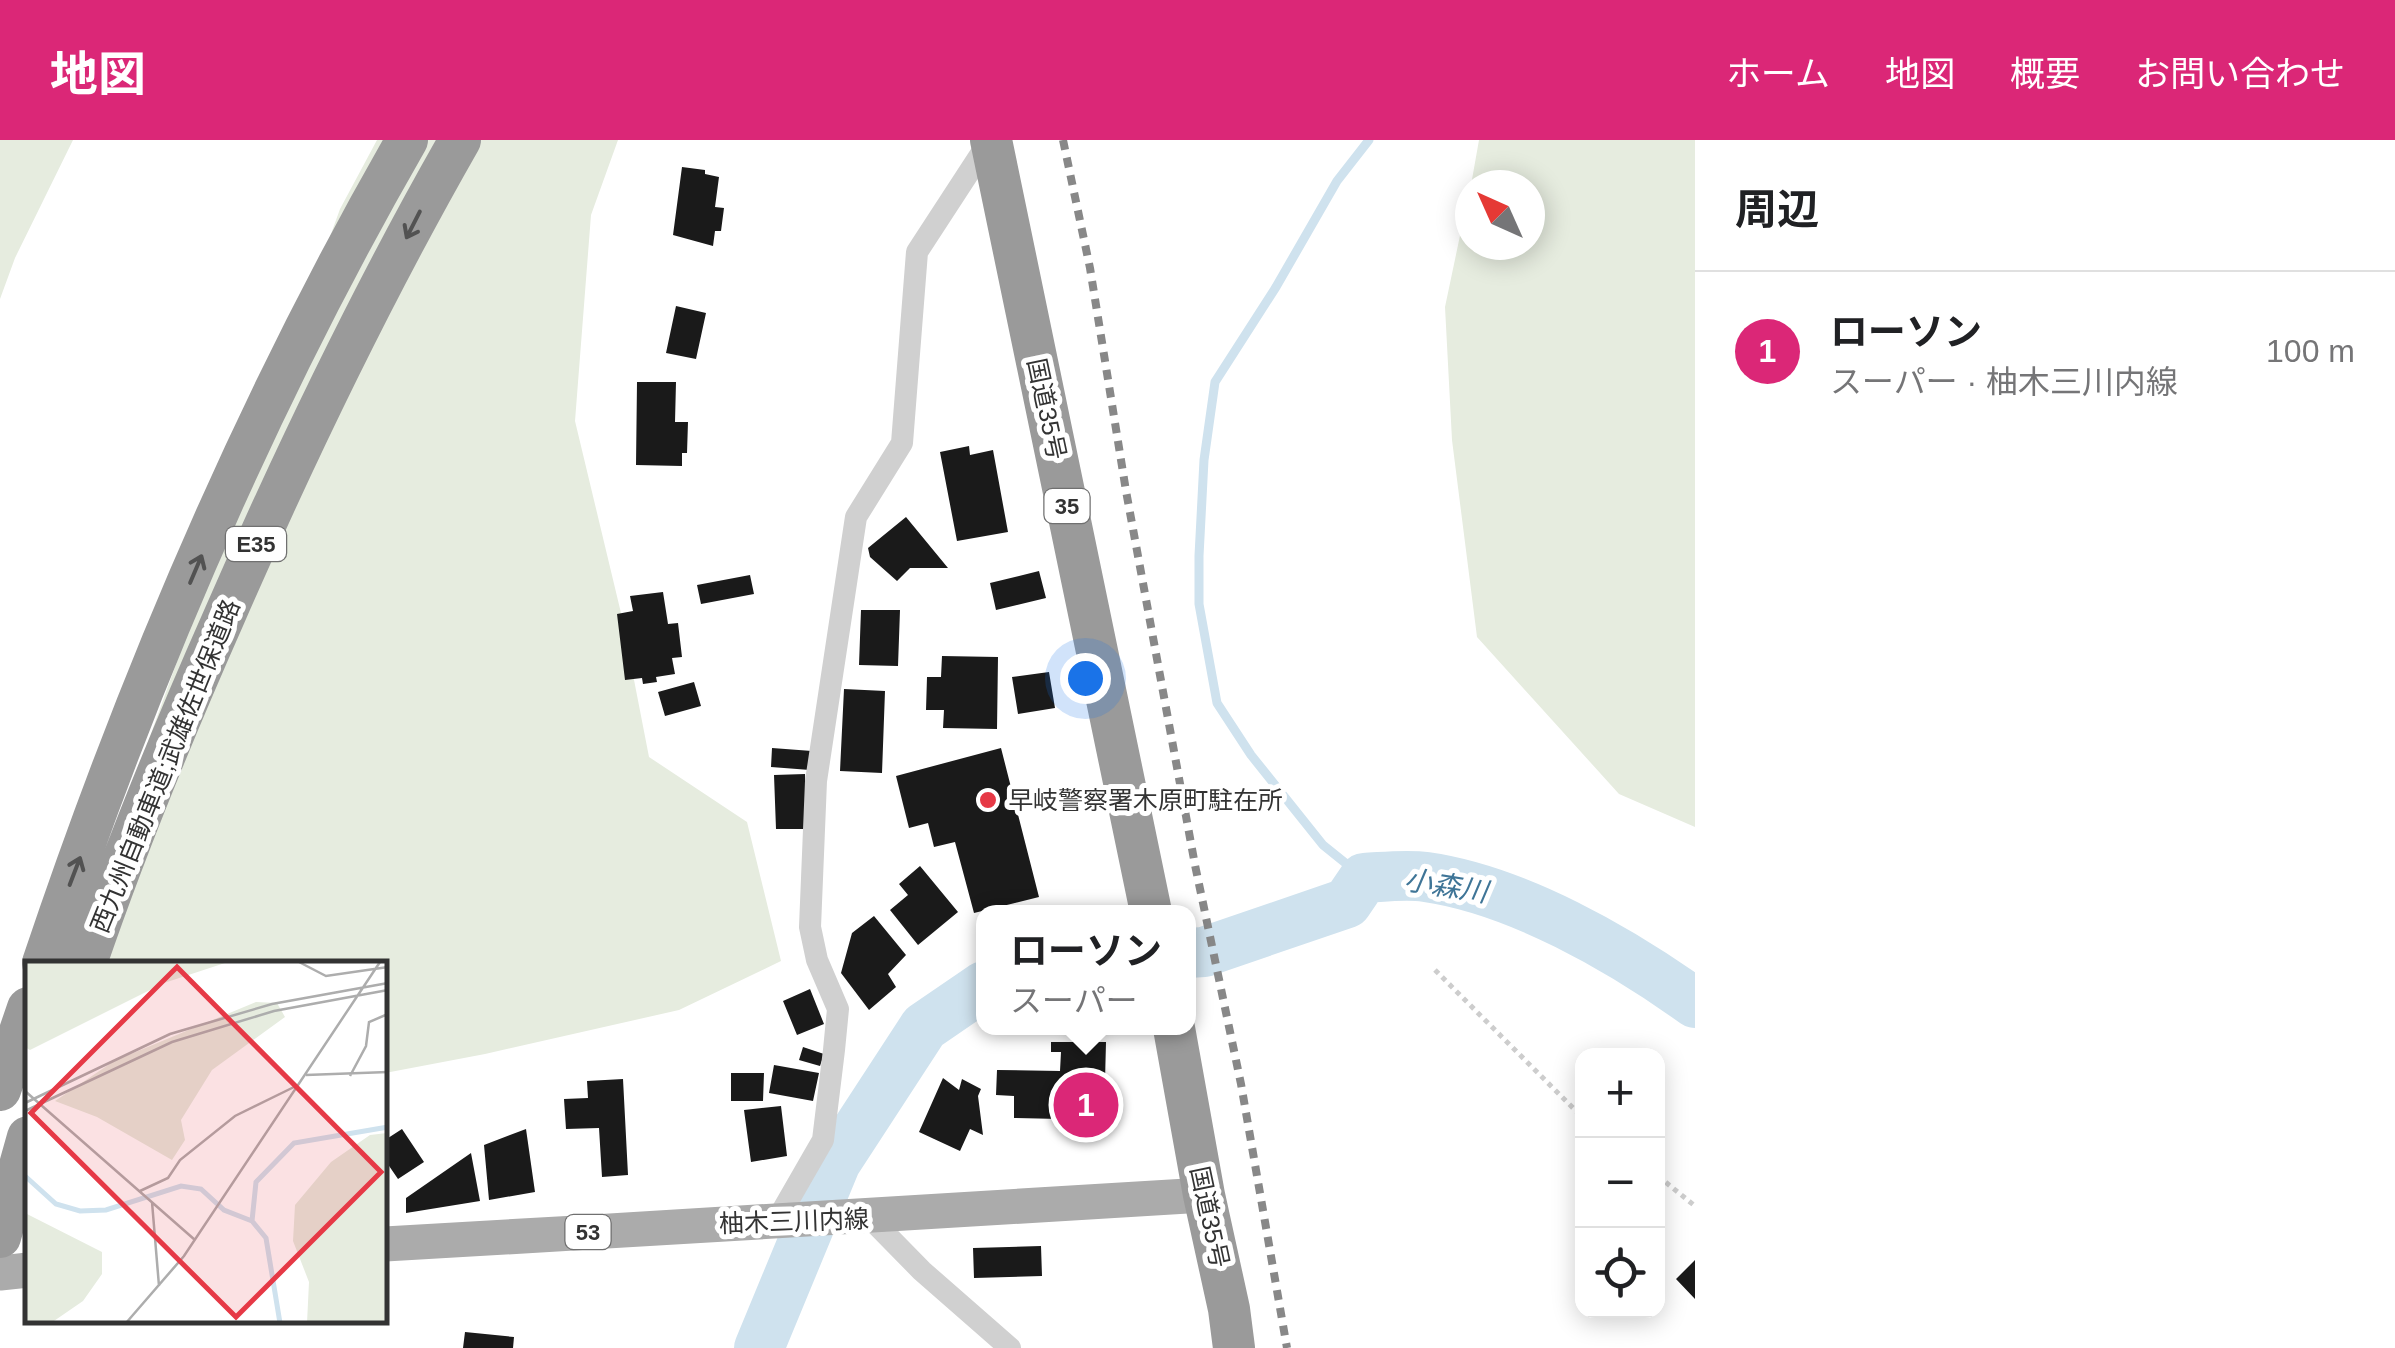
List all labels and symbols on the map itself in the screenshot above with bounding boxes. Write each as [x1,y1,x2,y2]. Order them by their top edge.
north arrow [1455,170,1545,260]
one-way arrow [402,210,421,240]
street label: 国道35号 [1023,356,1071,462]
road number: 35 [1044,489,1090,523]
road number: E35 [226,527,286,561]
one-way arrow [188,554,206,585]
street label: 西九州自動車道;武雄佐世保道路 [85,595,245,937]
your location [1060,653,1111,704]
place label: 早岐警察署木原町駐在所 [1008,786,1283,814]
marker: 早岐警察署木原町駐在所 [977,789,999,811]
one-way arrow [68,857,86,887]
water label: 小森川 [1402,864,1493,908]
inset map [25,961,388,1323]
pin: 1 [1054,1068,1118,1142]
street label: 国道35号 [1186,1164,1234,1270]
street label: 柚木三川内線 [719,1204,869,1238]
road number: 53 [566,1215,610,1249]

